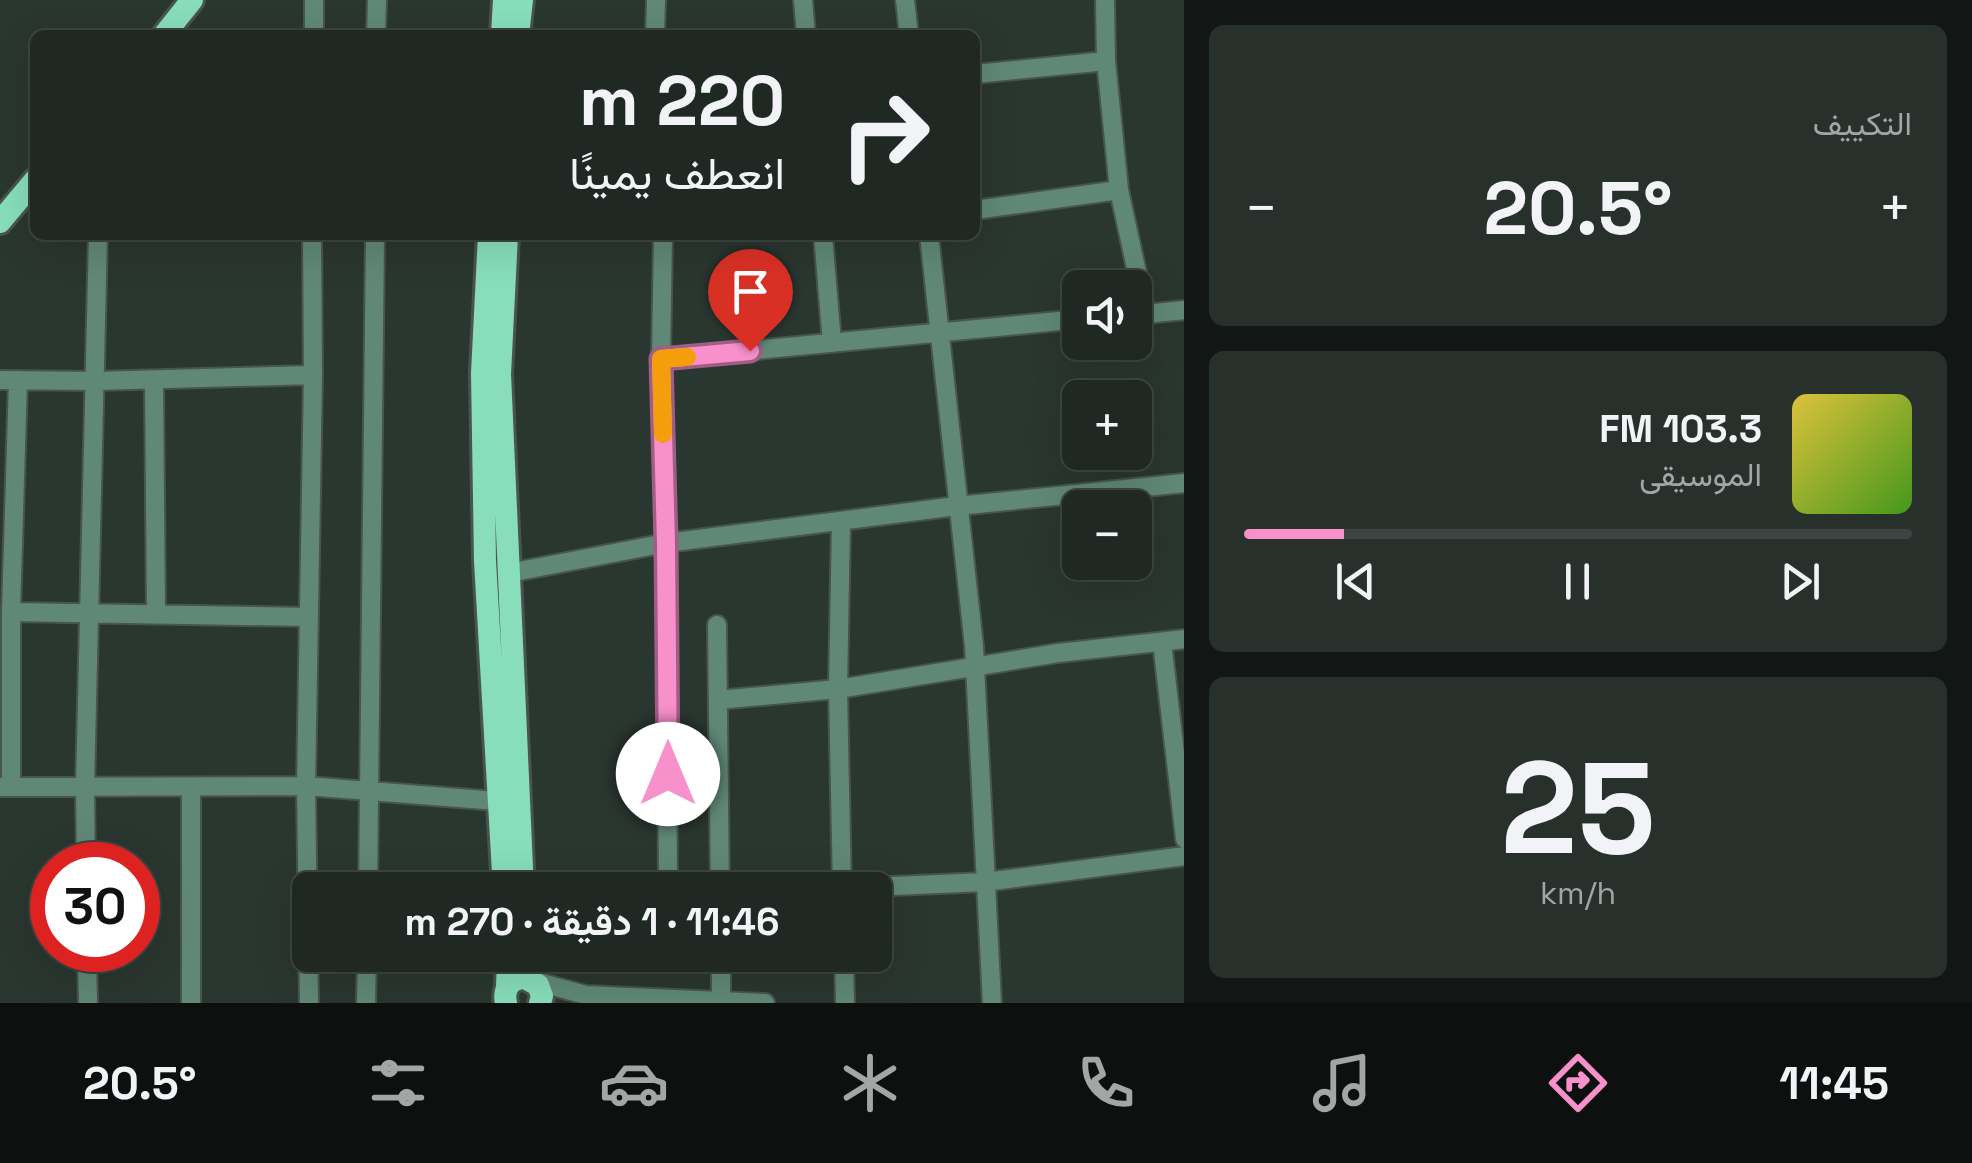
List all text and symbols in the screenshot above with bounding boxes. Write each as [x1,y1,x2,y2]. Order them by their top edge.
text: 220 m [579,56,785,145]
icon: right [820,70,950,200]
text: التكييف [1813,104,1912,144]
text: انعطف يمينًا [569,145,785,202]
text: 20.5° [1483,160,1673,256]
text: − [1244,173,1278,243]
text: + [1878,173,1912,243]
pin [708,249,793,352]
icon: arrive [723,264,778,319]
map controls [1062,270,1152,580]
button: sound [1062,270,1152,360]
button: + [1062,380,1152,470]
text: 103.3 FM [1599,405,1762,453]
text: الموسيقى [1639,455,1762,495]
button: − [1062,490,1152,580]
icon: previous [1328,554,1383,609]
icon: pause [1550,554,1605,609]
icon: next [1773,554,1828,609]
position arrow [616,722,720,826]
text: 25 [1500,725,1656,891]
speed limit sign: 30 [30,842,160,972]
text: km/h [1540,873,1616,913]
text: 11:46 · 1 دقيقة · 270 m [405,898,779,946]
icon: filters [363,1048,433,1118]
icon: car [599,1048,669,1118]
icon: climate [835,1048,905,1118]
icon: phone [1071,1048,1141,1118]
icon: music [1307,1048,1377,1118]
icon: directions [1543,1048,1613,1118]
text: 20.5° [83,1055,197,1112]
text: 11:45 [1779,1055,1889,1112]

